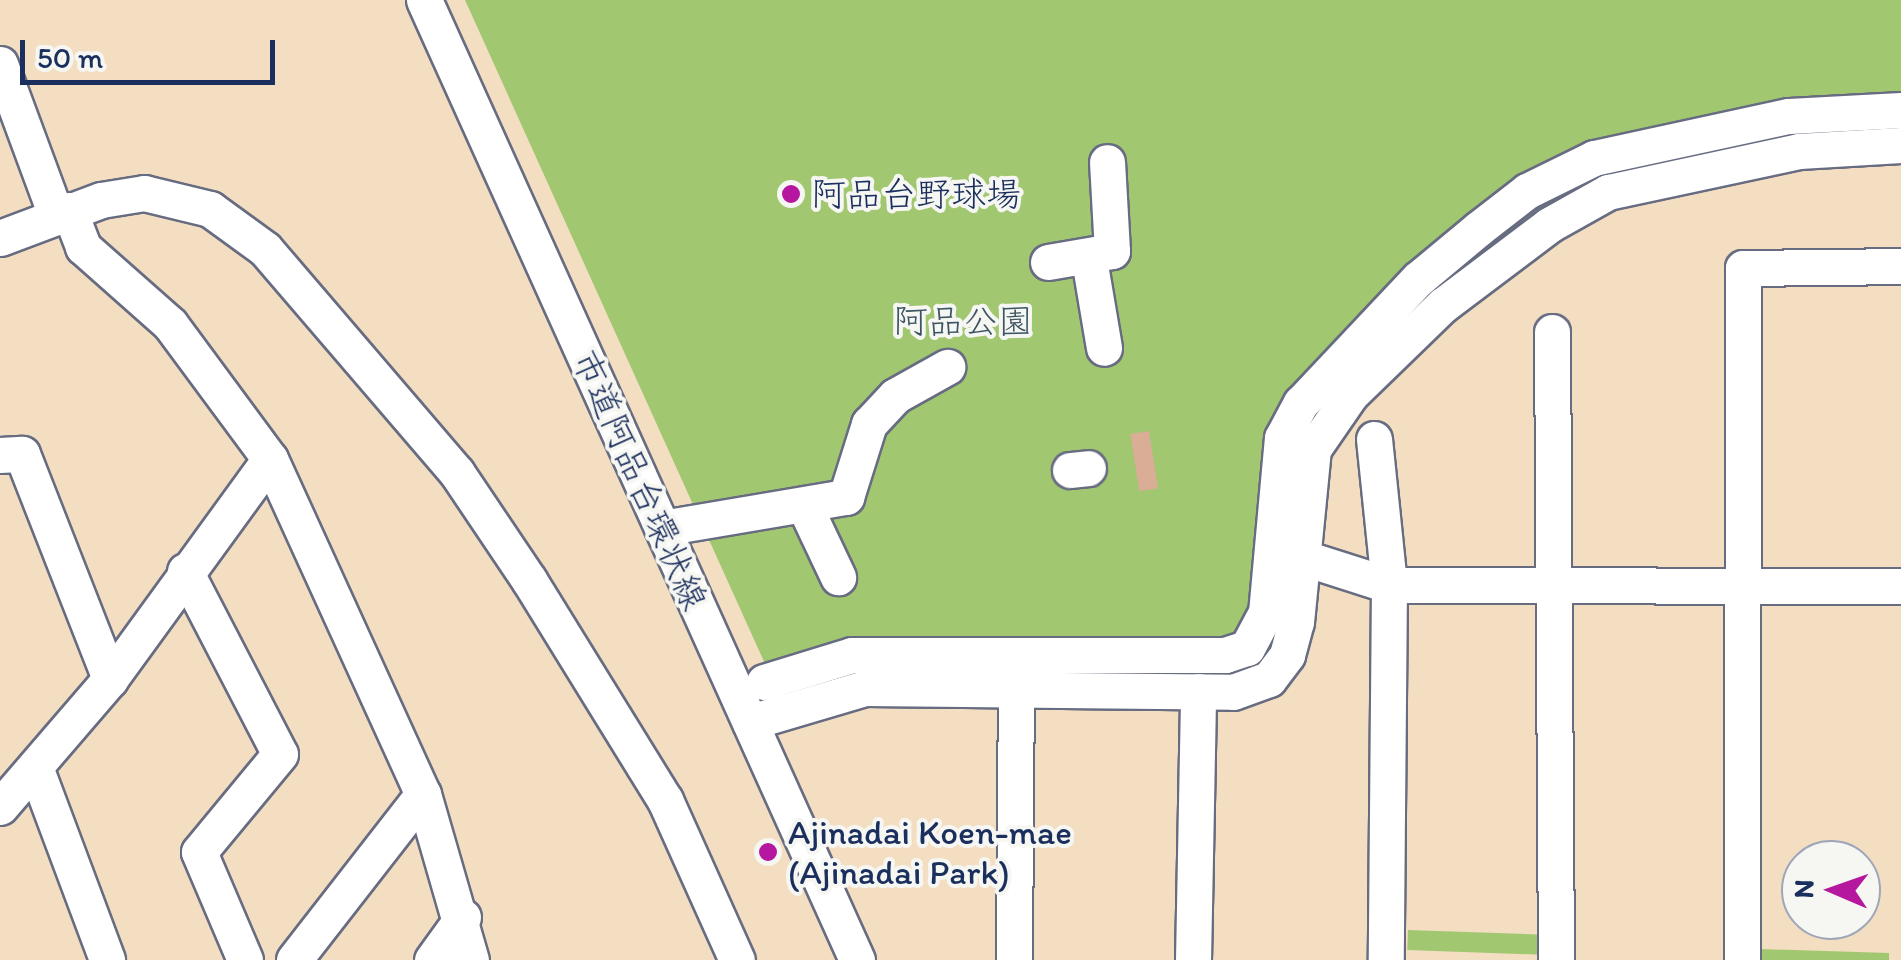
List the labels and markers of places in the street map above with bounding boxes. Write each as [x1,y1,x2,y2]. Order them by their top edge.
place label: 阿品台野球場 [811,173,1021,215]
marker: 阿品台野球場 [780,183,802,205]
place label: Ajinadai Koen-mae (Ajinadai Park) [788,811,1071,893]
marker: Ajinadai Koen-mae (Ajinadai Park) [757,841,779,863]

